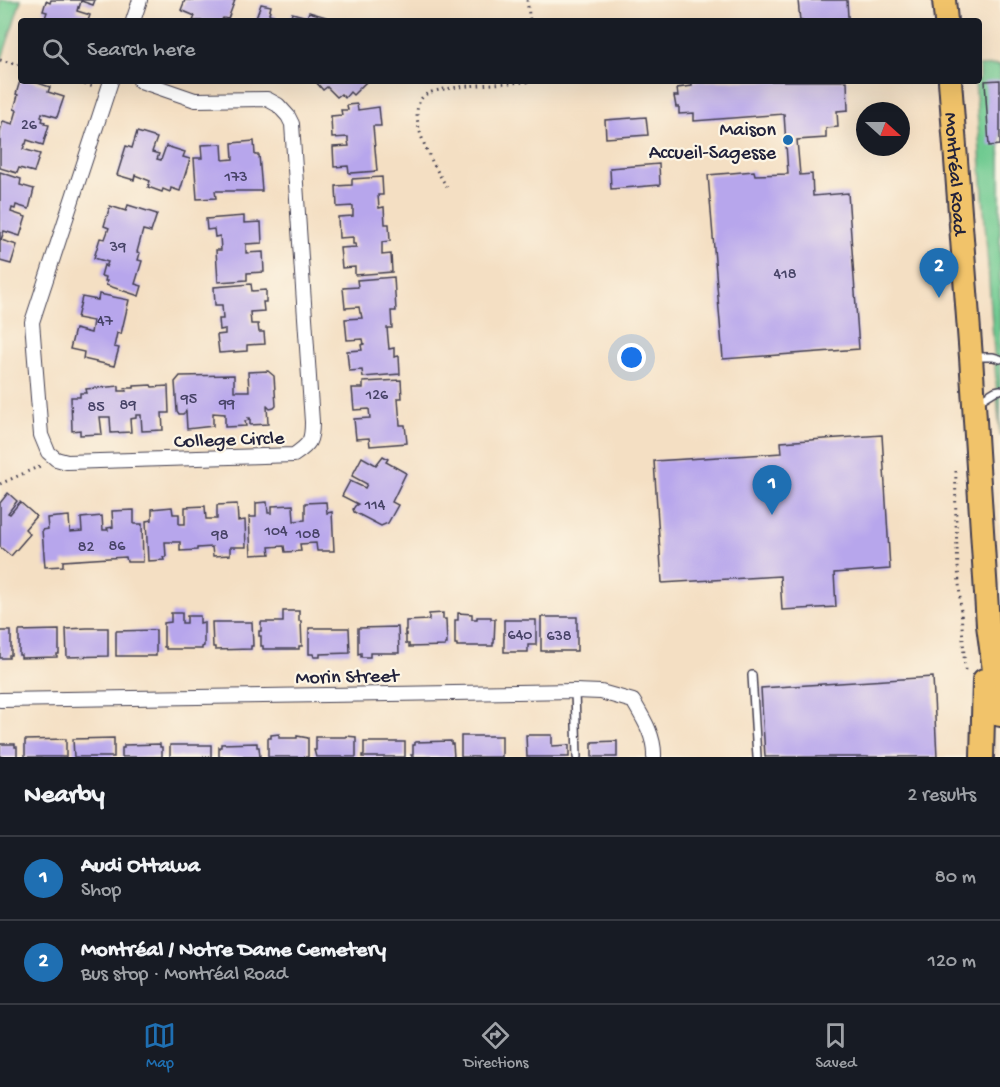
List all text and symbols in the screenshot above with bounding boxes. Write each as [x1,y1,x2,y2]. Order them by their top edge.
search box [18,18,982,84]
icon: search [39,35,72,68]
text: Search here [87,38,195,64]
north arrow [856,102,910,156]
street label: Montréal Road [937,112,970,239]
house number: 26 [21,117,38,136]
place label: Maison Accueil-Sagesse [649,120,777,166]
marker: Maison Accueil-Sagesse [781,133,795,147]
house number: 173 [223,169,248,188]
house number: 39 [109,239,126,258]
pin: 2 [920,248,958,298]
house number: 418 [774,266,797,285]
house number: 47 [97,313,114,332]
your location [617,343,646,372]
house number: 126 [365,387,389,406]
house number: 95 [180,391,197,410]
house number: 99 [218,396,235,415]
house number: 89 [120,397,136,416]
house number: 85 [87,399,105,418]
street label: College Circle [173,428,285,455]
pin: 1 [752,466,792,515]
house number: 114 [364,497,386,516]
house number: 104 [263,523,288,542]
house number: 108 [295,526,320,545]
house number: 98 [211,527,229,546]
house number: 86 [109,538,126,557]
house number: 82 [78,539,94,558]
house number: 640 [508,627,532,646]
house number: 638 [546,628,572,647]
street label: Morin Street [295,666,401,691]
text: Nearby [24,781,105,812]
text: 2 results [907,785,976,808]
text: Audi Ottawa [81,854,200,880]
text: 1 [39,867,48,890]
text: 80 m [935,867,976,890]
text: Shop [81,880,121,903]
text: Montréal / Notre Dame Cemetery [81,938,386,964]
text: 2 [39,951,48,974]
text: 120 m [928,951,976,974]
text: Bus stop · Montréal Road [81,964,287,987]
tab: Map [143,1019,176,1074]
tab: Directions [463,1019,529,1074]
tab: Saved [815,1019,856,1074]

